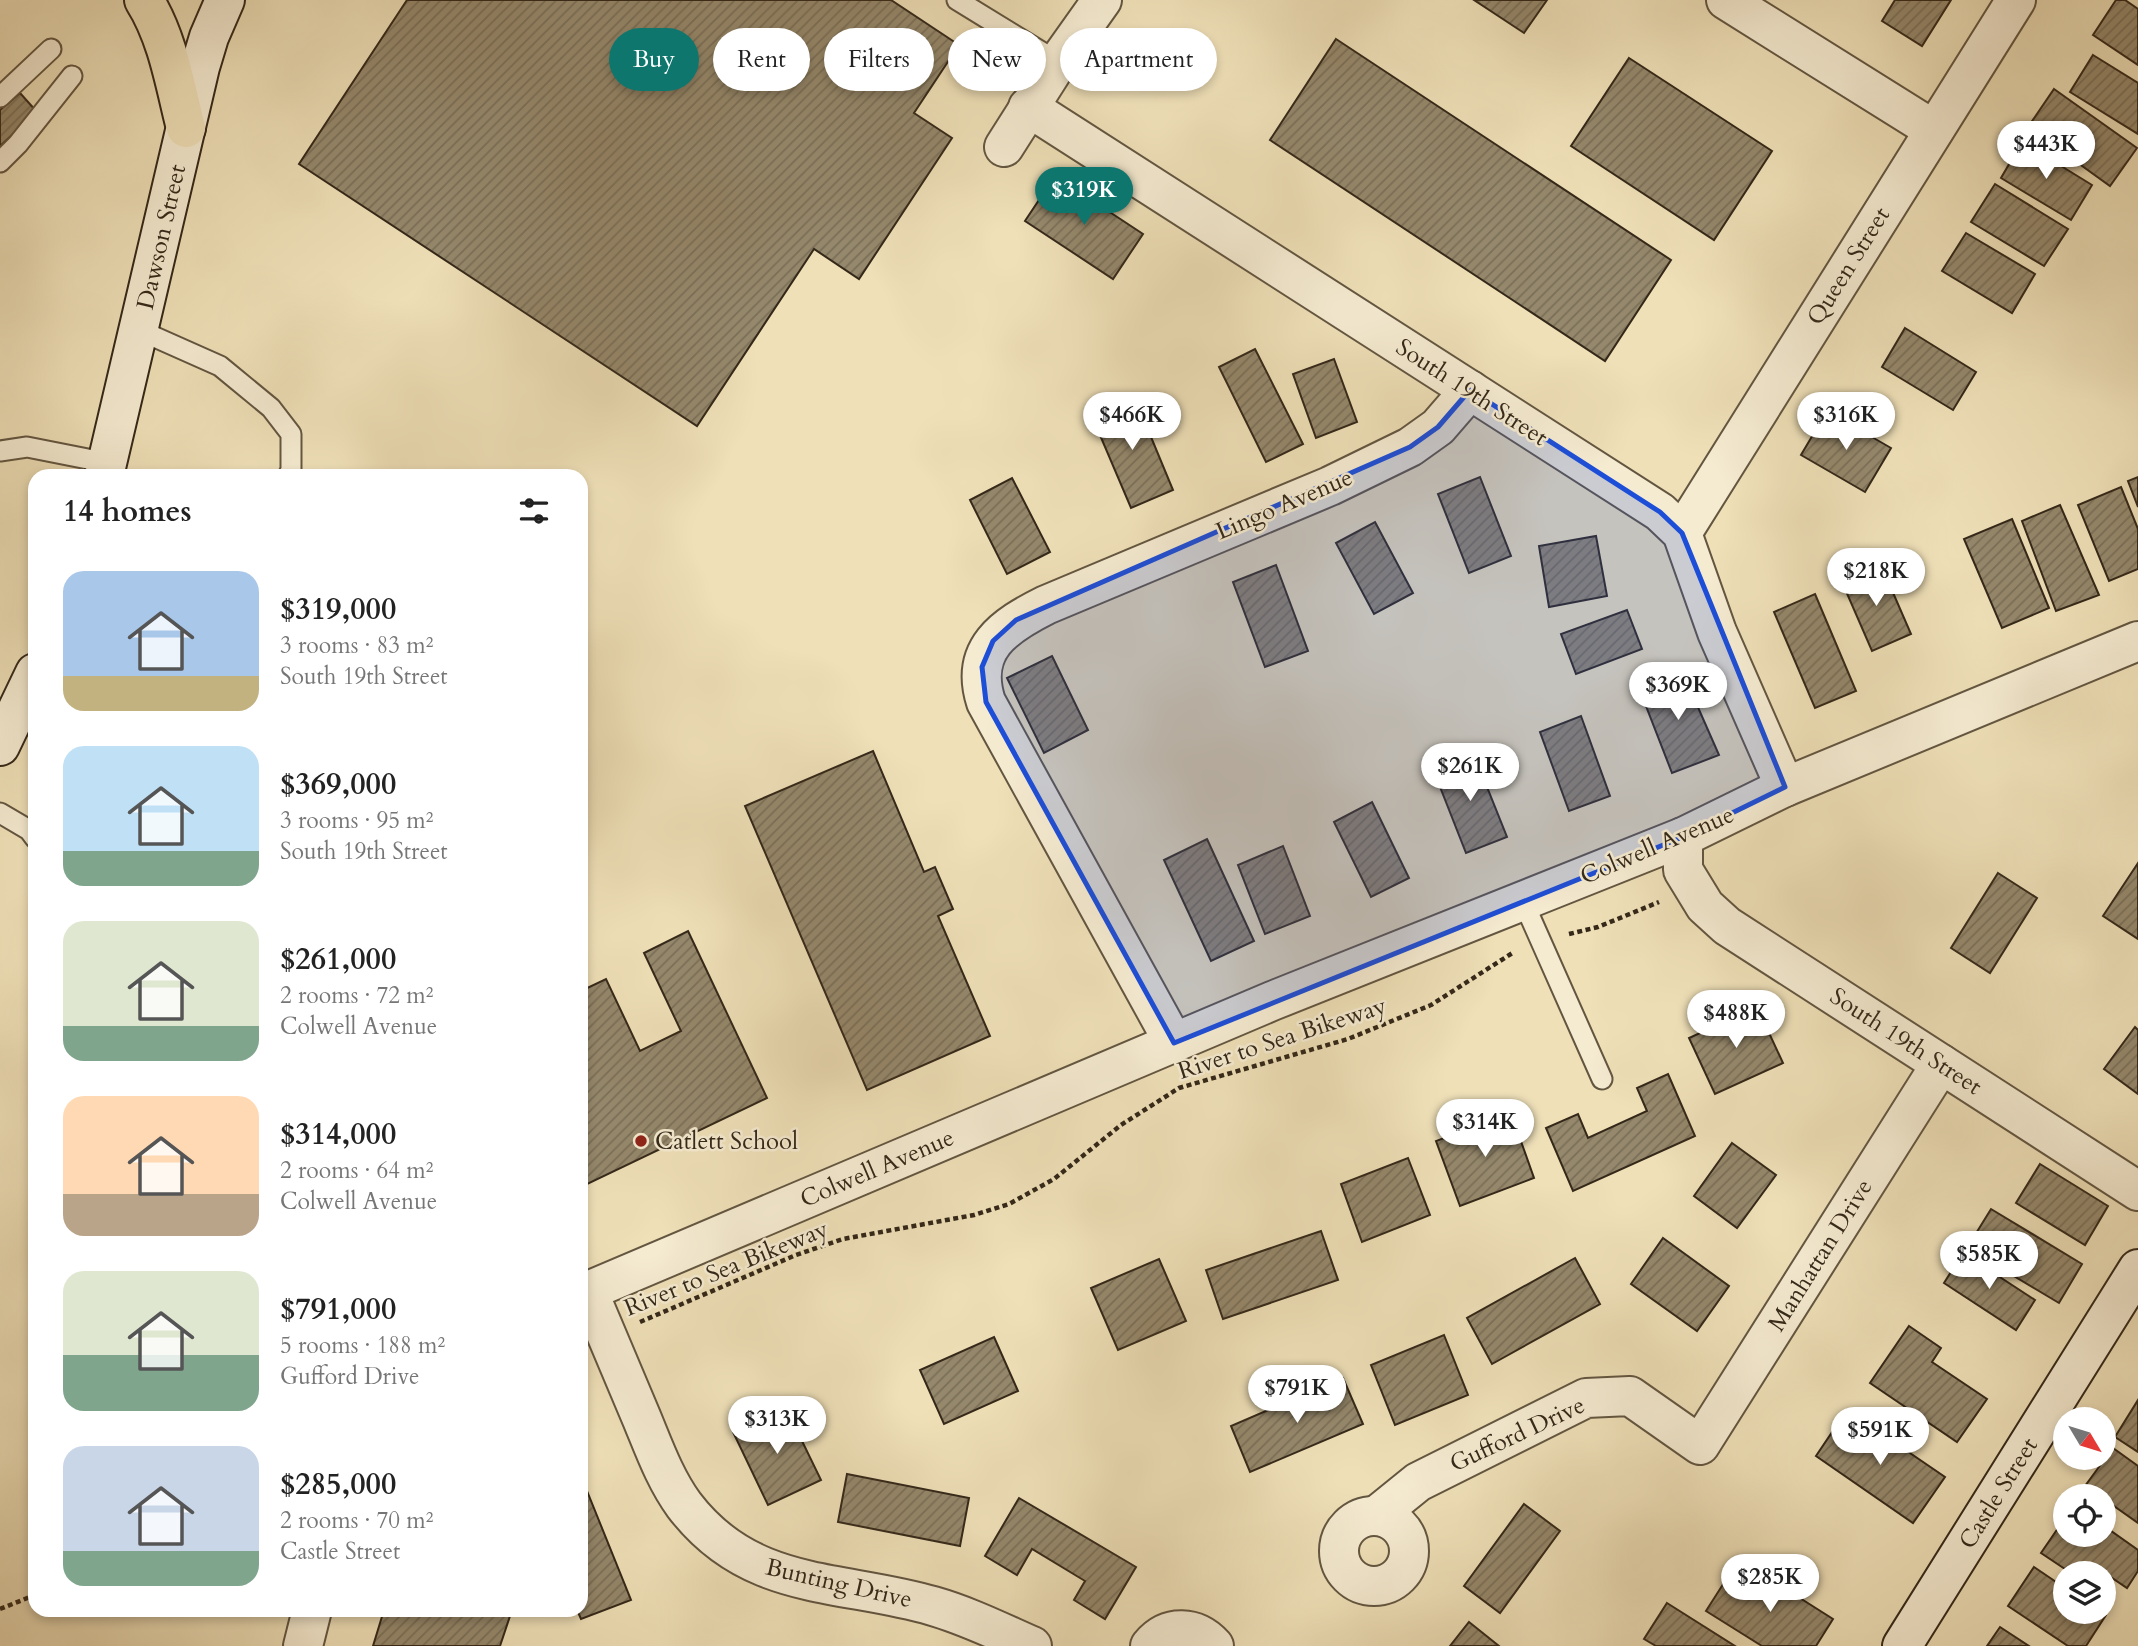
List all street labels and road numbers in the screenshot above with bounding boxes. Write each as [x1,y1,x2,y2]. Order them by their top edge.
street label: Dawson Street [129,161,194,313]
street label: Queen Street [1799,201,1898,332]
street label: South 19th Street [1389,331,1554,454]
street label: Lingo Avenue [1211,461,1358,548]
street label: Colwell Avenue [1575,798,1739,893]
street label: South 19th Street [1823,980,1988,1103]
street label: River to Sea Bikeway [1174,989,1391,1088]
street label: Colwell Avenue [795,1121,959,1216]
street label: Manhattan Drive [1760,1173,1880,1338]
street label: River to Sea Bikeway [619,1212,833,1324]
street label: Gufford Drive [1444,1389,1590,1480]
street label: Castle Street [1951,1431,2046,1555]
street label: Bunting Drive [763,1551,915,1616]

